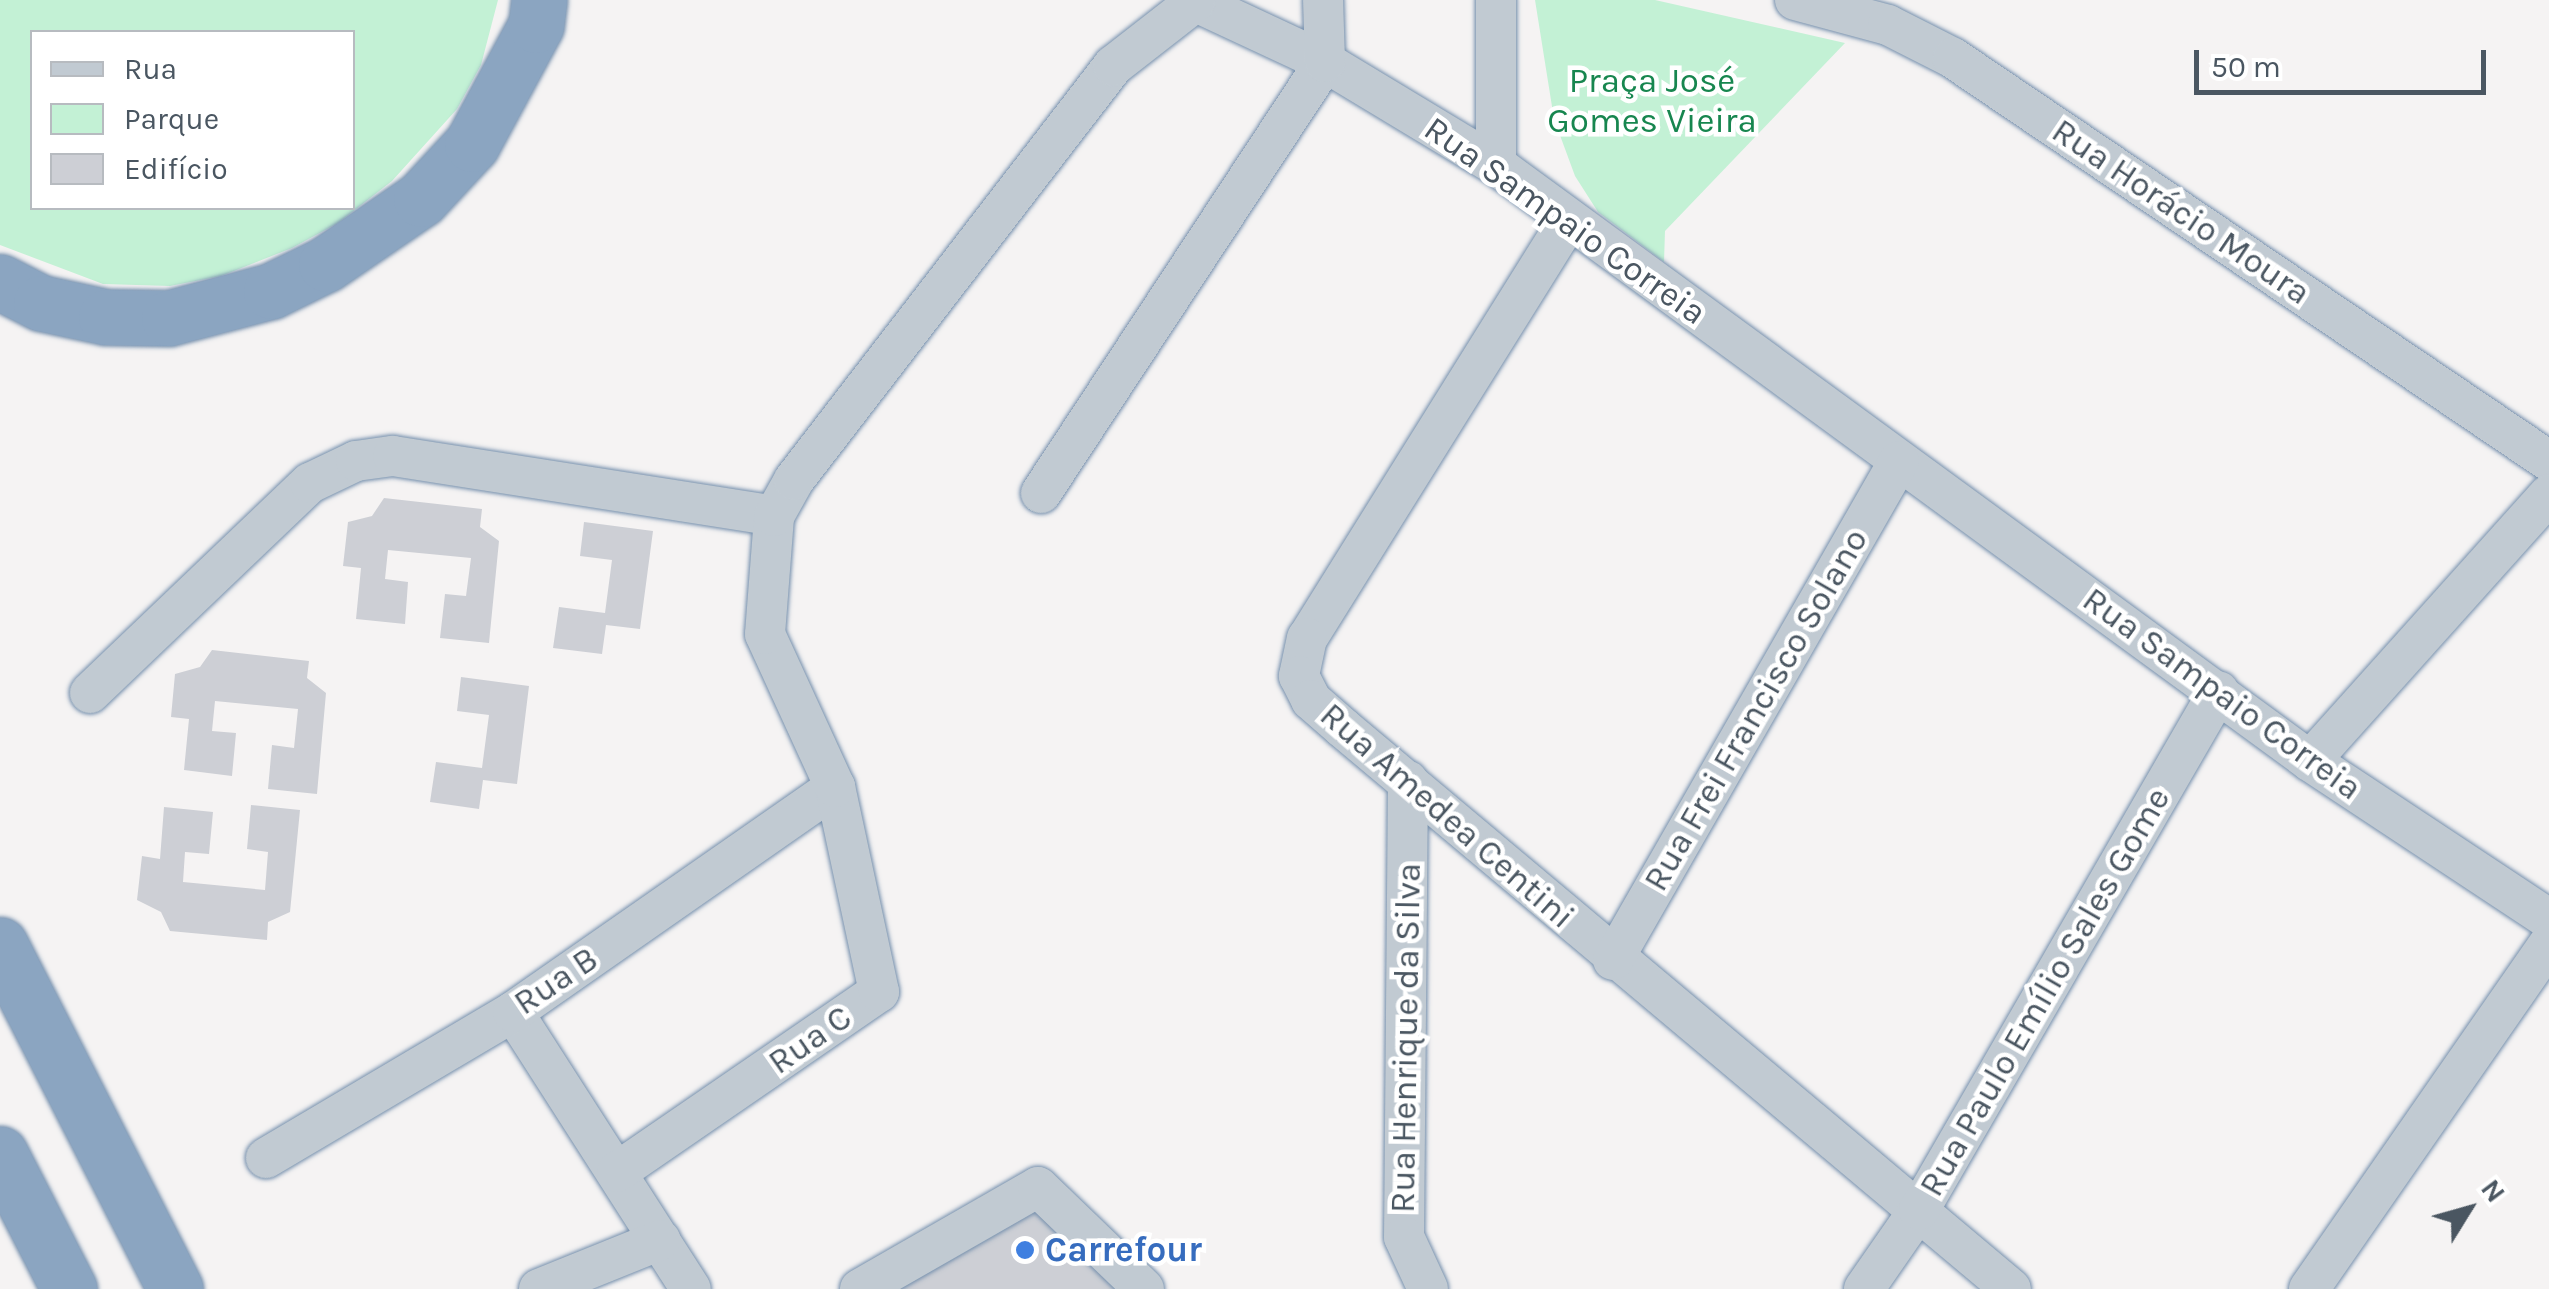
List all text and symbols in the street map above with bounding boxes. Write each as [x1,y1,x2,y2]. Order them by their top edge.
legend [30,30,355,210]
scale bar [2199,30,2492,92]
text: 50 m [2211,49,2281,85]
text: Rua [124,51,177,87]
park label: Praça José Gomes Vieira [1547,60,1757,142]
text: Parque [124,101,219,137]
street label: Rua Sampaio Correia [1416,108,1714,334]
street label: Rua Horácio Moura [2044,110,2318,314]
text: Edifício [124,151,228,187]
street label: Rua Frei Francisco Solano [1635,521,1877,899]
street label: Rua Sampaio Correia [2074,579,2370,809]
street label: Rua Amedea Centini [1311,694,1583,938]
street label: Rua Paulo Emílio Sales Gome [1911,780,2179,1204]
street label: Rua Henrique da Silva [1382,863,1430,1213]
street label: Rua B [506,938,606,1024]
street label: Rua C [760,997,860,1083]
north arrow [2419,1159,2519,1259]
text: N [2474,1173,2513,1209]
place label: Carrefour [1045,1229,1202,1271]
marker: Carrefour [1014,1239,1036,1261]

